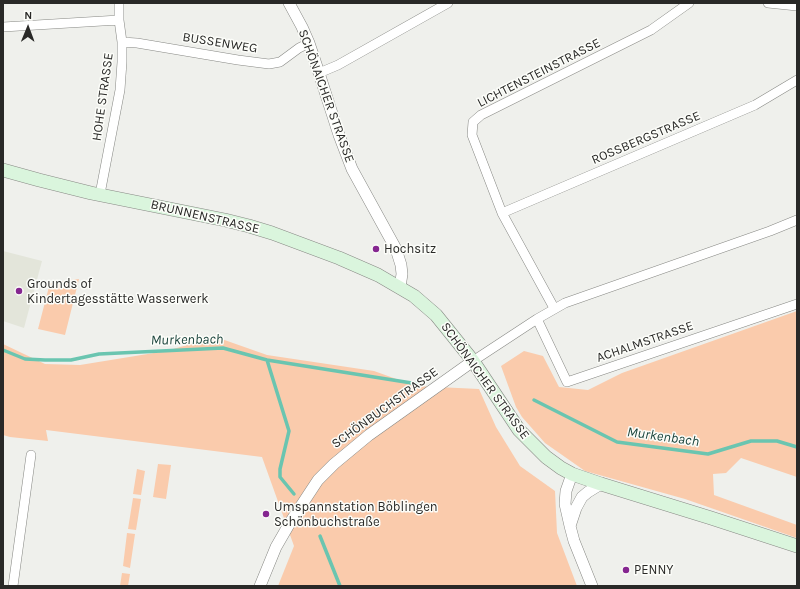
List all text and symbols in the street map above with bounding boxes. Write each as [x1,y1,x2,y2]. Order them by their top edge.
north arrow [8,8,48,48]
text: N [24,9,32,22]
street label: SCHÖNAICHER STRASSE [295,27,357,165]
street label: BUSSENWEG [181,29,259,57]
street label: LICHTENSTEINSTRASSE [475,35,603,111]
street label: HOHE STRASSE [89,52,117,142]
street label: ROSSBERGSTRASSE [589,108,703,168]
street label: BRUNNENSTRASSE [149,197,261,237]
place label: Hochsitz [384,241,436,257]
marker: Hochsitz [371,244,381,254]
place label: Grounds of Kindertagesstätte Wasserwerk [27,276,209,307]
marker: Grounds of Kindertagesstätte Wasserwerk [14,286,24,296]
street label: ACHALMSTRASSE [594,318,696,366]
street label: SCHÖNAICHER STRASSE [437,319,533,443]
water label: Murkenbach [150,331,224,349]
street label: SCHÖNBUCHSTRASSE [329,364,441,452]
water label: Murkenbach [626,424,700,450]
place label: Umspannstation Böblingen Schönbuchstraße [274,499,438,530]
marker: Umspannstation Böblingen Schönbuchstraße [261,509,271,519]
place label: PENNY [634,562,673,578]
marker: PENNY [621,565,631,575]

